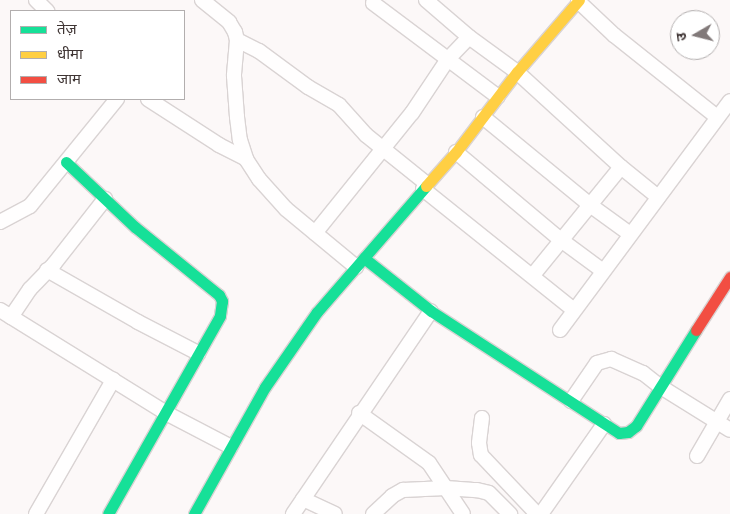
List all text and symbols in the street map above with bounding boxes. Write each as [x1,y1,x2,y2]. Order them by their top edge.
legend [10,10,185,100]
north arrow [670,10,720,60]
text: तेज़ [57,19,77,38]
text: उ [672,32,691,42]
text: धीमा [57,44,83,63]
text: जाम [57,69,81,88]

